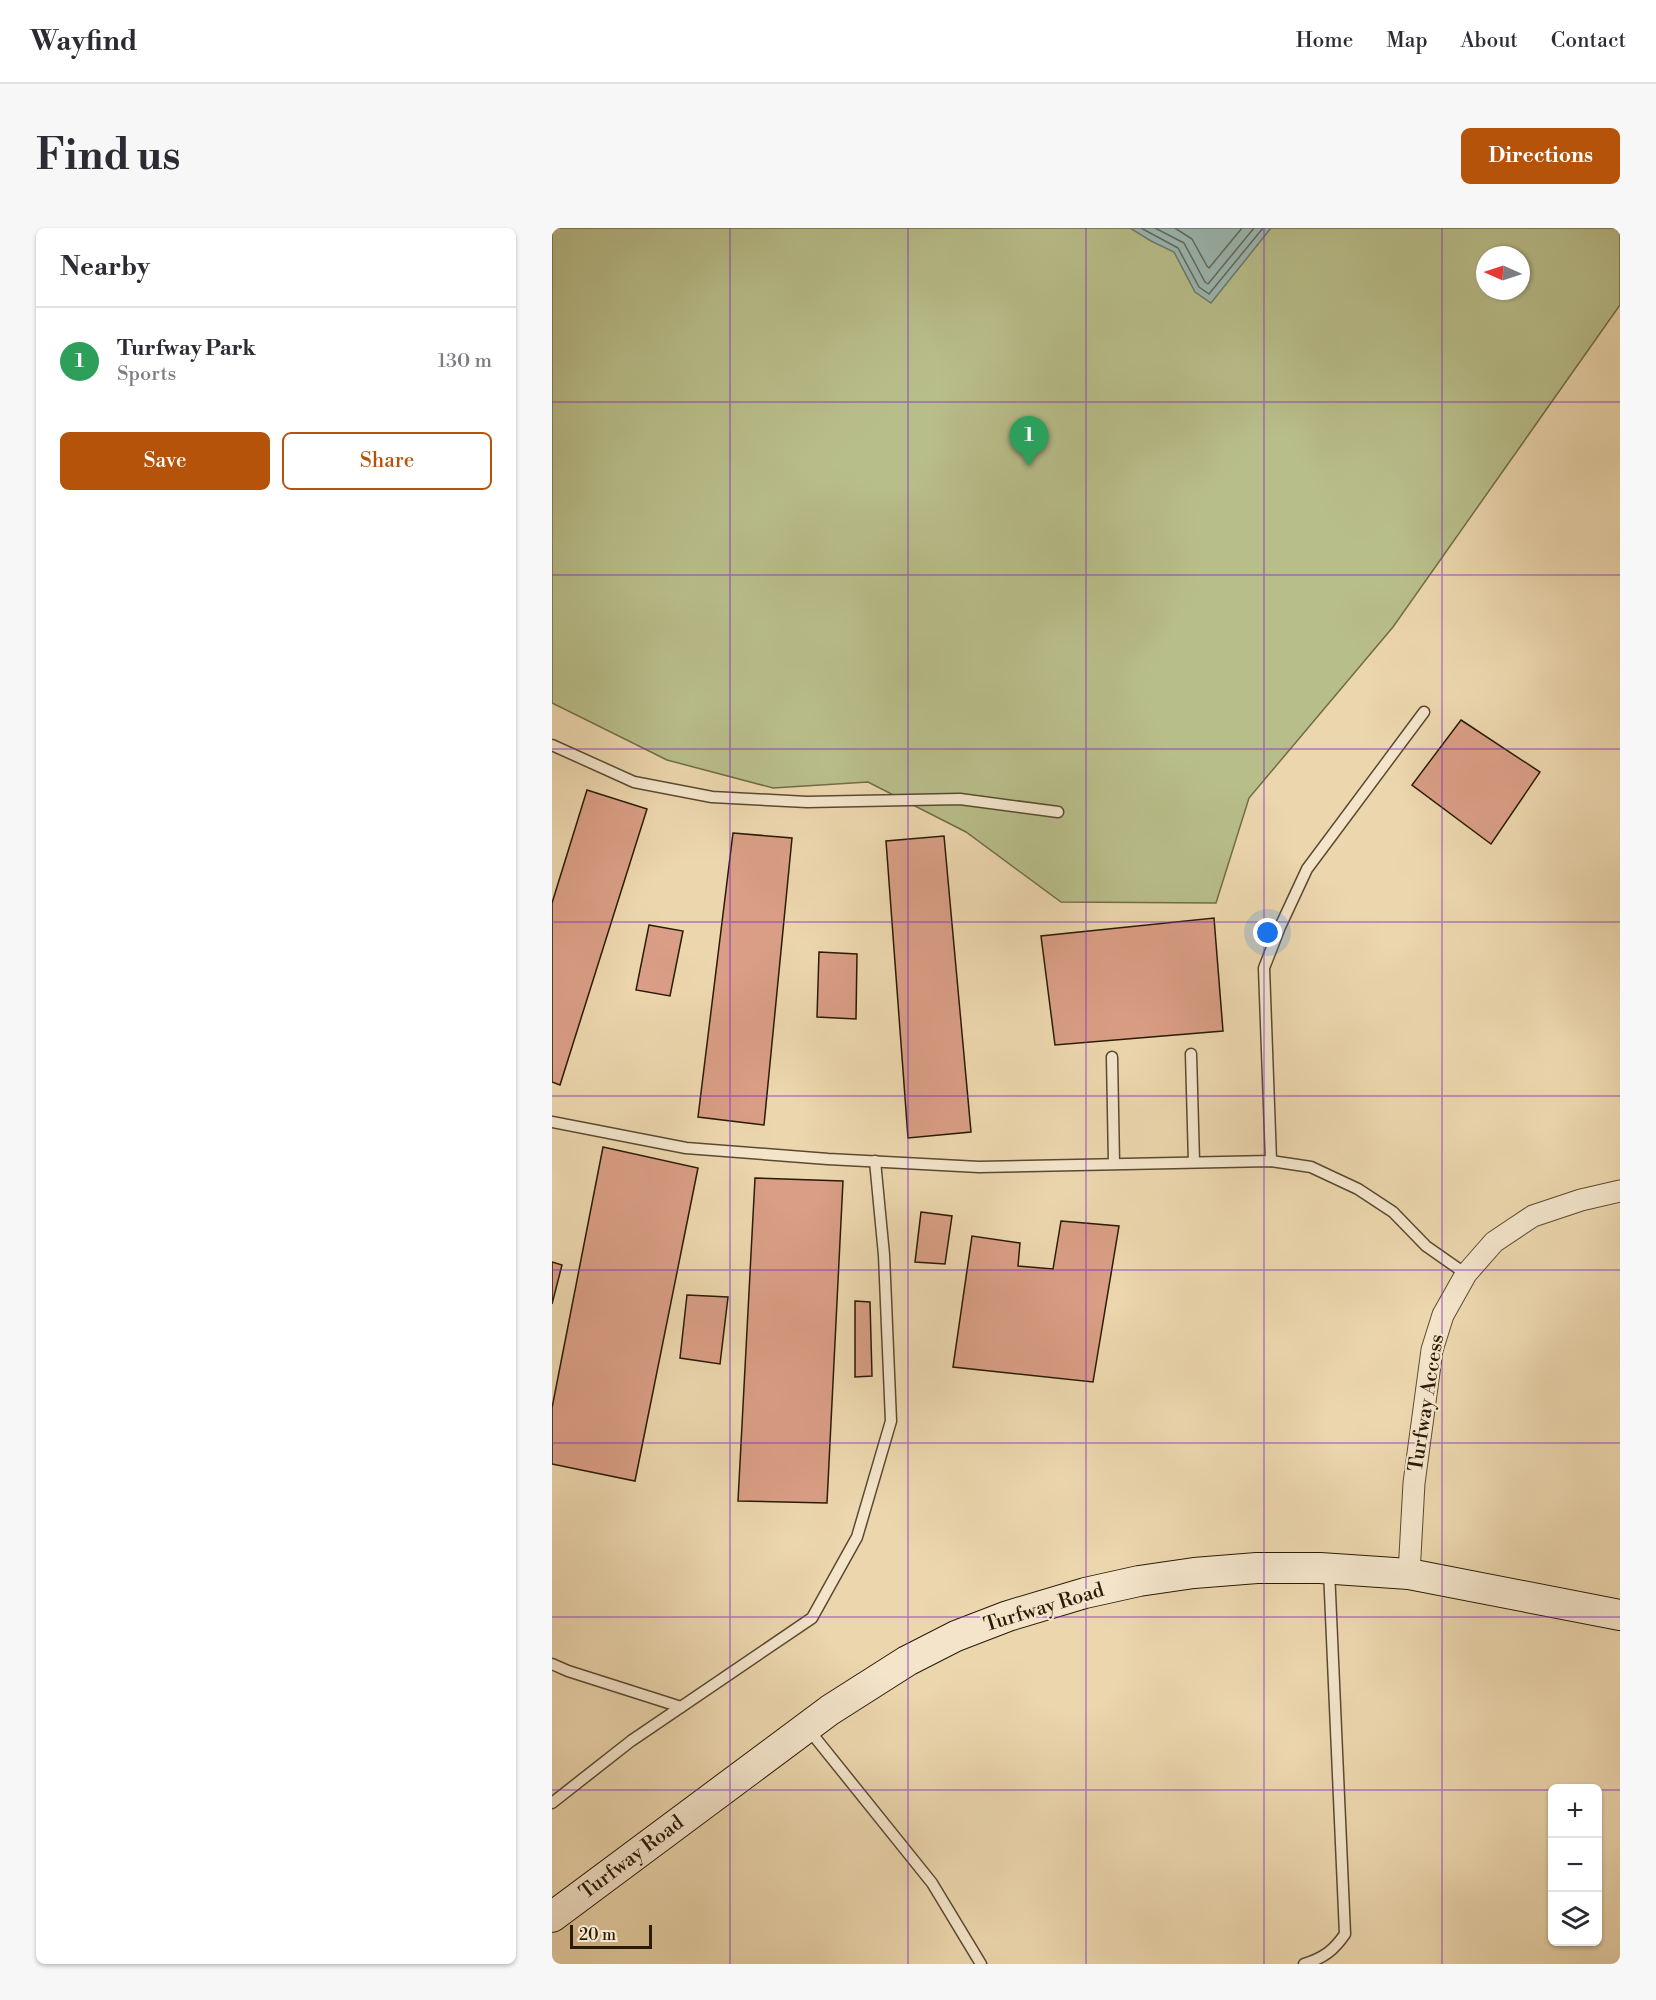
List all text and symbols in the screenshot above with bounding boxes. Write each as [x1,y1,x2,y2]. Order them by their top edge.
text: Wayfind [30,24,138,59]
text: Home [1296,28,1353,54]
text: Map [1386,28,1428,54]
text: About [1461,28,1518,54]
text: Contact [1551,28,1626,54]
button: Directions [1461,128,1620,184]
text: Find us [36,130,180,183]
north arrow [1476,246,1530,300]
text: Nearby [60,251,150,283]
text: Turfway Park [117,335,256,362]
text: 1 [75,349,84,374]
text: 130 m [437,349,492,374]
text: Sports [117,362,176,387]
pin: 1 [1010,416,1048,466]
button: Save [60,432,270,490]
button: Share [282,432,492,490]
your location [1253,918,1282,947]
street label: Turfway Access [1404,1332,1450,1474]
street label: Turfway Road [981,1578,1108,1638]
map controls [1548,1784,1602,1946]
button: + [1548,1784,1602,1838]
street label: Turfway Road [575,1810,690,1905]
button: − [1548,1838,1602,1892]
button: layers [1548,1892,1602,1946]
scale bar [570,1922,652,1950]
text: 20 m [579,1925,616,1945]

